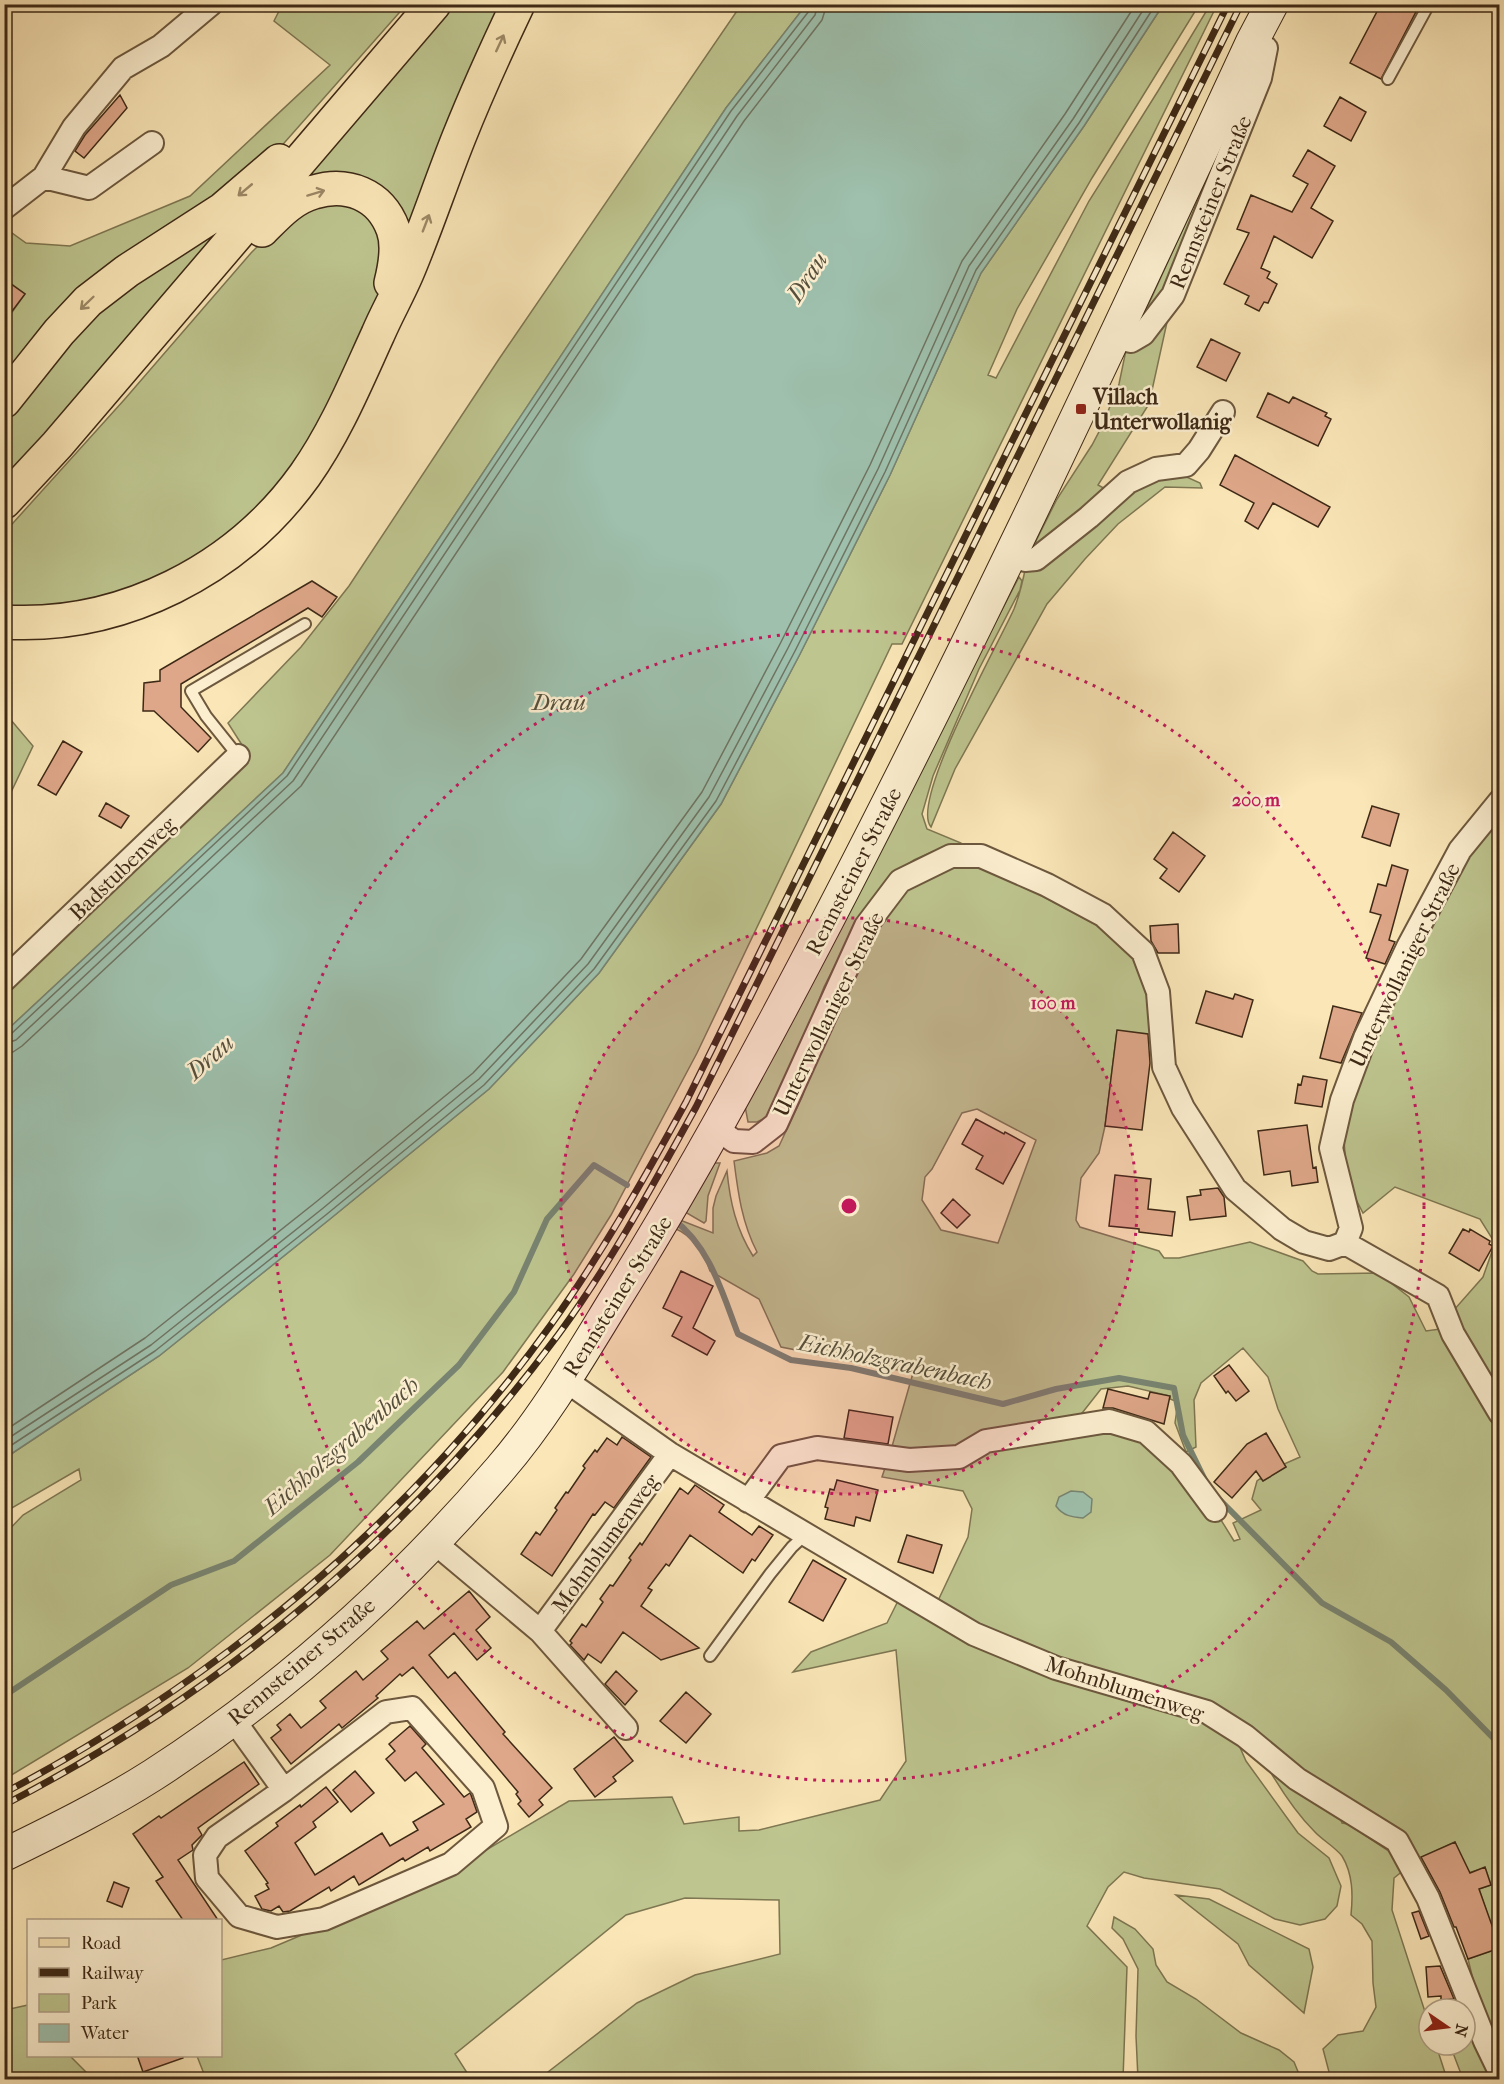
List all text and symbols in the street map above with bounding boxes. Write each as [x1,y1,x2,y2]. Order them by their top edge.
one-way arrow [494,34,506,52]
street label: Rennsteiner Straße [1164,112,1258,293]
one-way arrow [238,183,253,197]
one-way arrow [306,187,325,198]
one-way arrow [421,214,432,233]
water label: Drau [780,247,833,309]
one-way arrow [79,296,94,311]
place label: Villach Unterwollanig [1092,384,1232,435]
marker: Villach Unterwollanig [1074,402,1088,416]
water label: Drau [530,688,586,716]
street label: Rennsteiner Straße [800,783,907,960]
text: 200 m [1232,790,1281,811]
street label: Badstubenweg [64,811,182,926]
street label: Unterwollaniger Straße [1344,859,1466,1072]
street label: Unterwollaniger Straße [768,908,890,1121]
text: 100 m [1030,993,1077,1014]
water label: Drau [179,1029,239,1086]
centre of rings [839,1196,859,1216]
street label: Rennsteiner Straße [558,1211,678,1382]
water label: Eichholzgrabenbach [794,1327,994,1396]
water label: Eichholzgrabenbach [256,1371,424,1522]
street label: Mohnblumenweg [547,1469,665,1618]
street label: Rennsteiner Straße [223,1592,381,1731]
street label: Mohnblumenweg [1042,1651,1208,1727]
legend [27,1919,222,2057]
text: Road [81,1933,121,1954]
text: Railway [81,1963,145,1984]
text: Park [81,1993,118,2014]
north arrow [1417,1997,1477,2057]
text: N [1450,2022,1472,2040]
text: Water [80,2023,129,2044]

